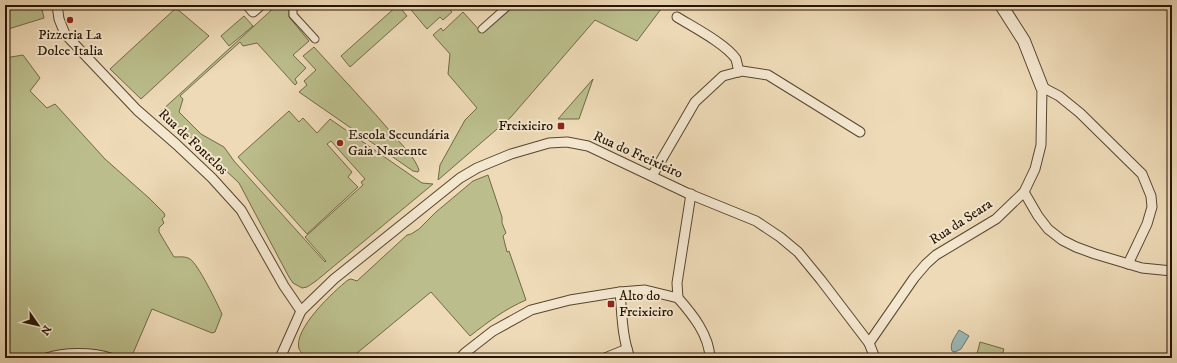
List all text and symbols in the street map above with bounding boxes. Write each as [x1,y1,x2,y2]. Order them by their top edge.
marker: Pizzeria La Dolce Italia [65,15,75,25]
place label: Pizzeria La Dolce Italia [37,26,103,60]
street label: Rua de Fontelos [154,105,232,179]
place label: Freixieiro [499,117,553,135]
marker: Freixieiro [556,121,566,131]
place label: Escola Secundária Gaia Nascente [348,126,449,160]
street label: Rua do Freixieiro [590,127,686,183]
marker: Escola Secundária Gaia Nascente [335,138,345,148]
street label: Rua da Seara [926,195,996,249]
place label: Alto do Freixieiro [619,287,674,321]
marker: Alto do Freixieiro [606,299,616,309]
north arrow [18,305,58,345]
text: N [37,322,54,338]

